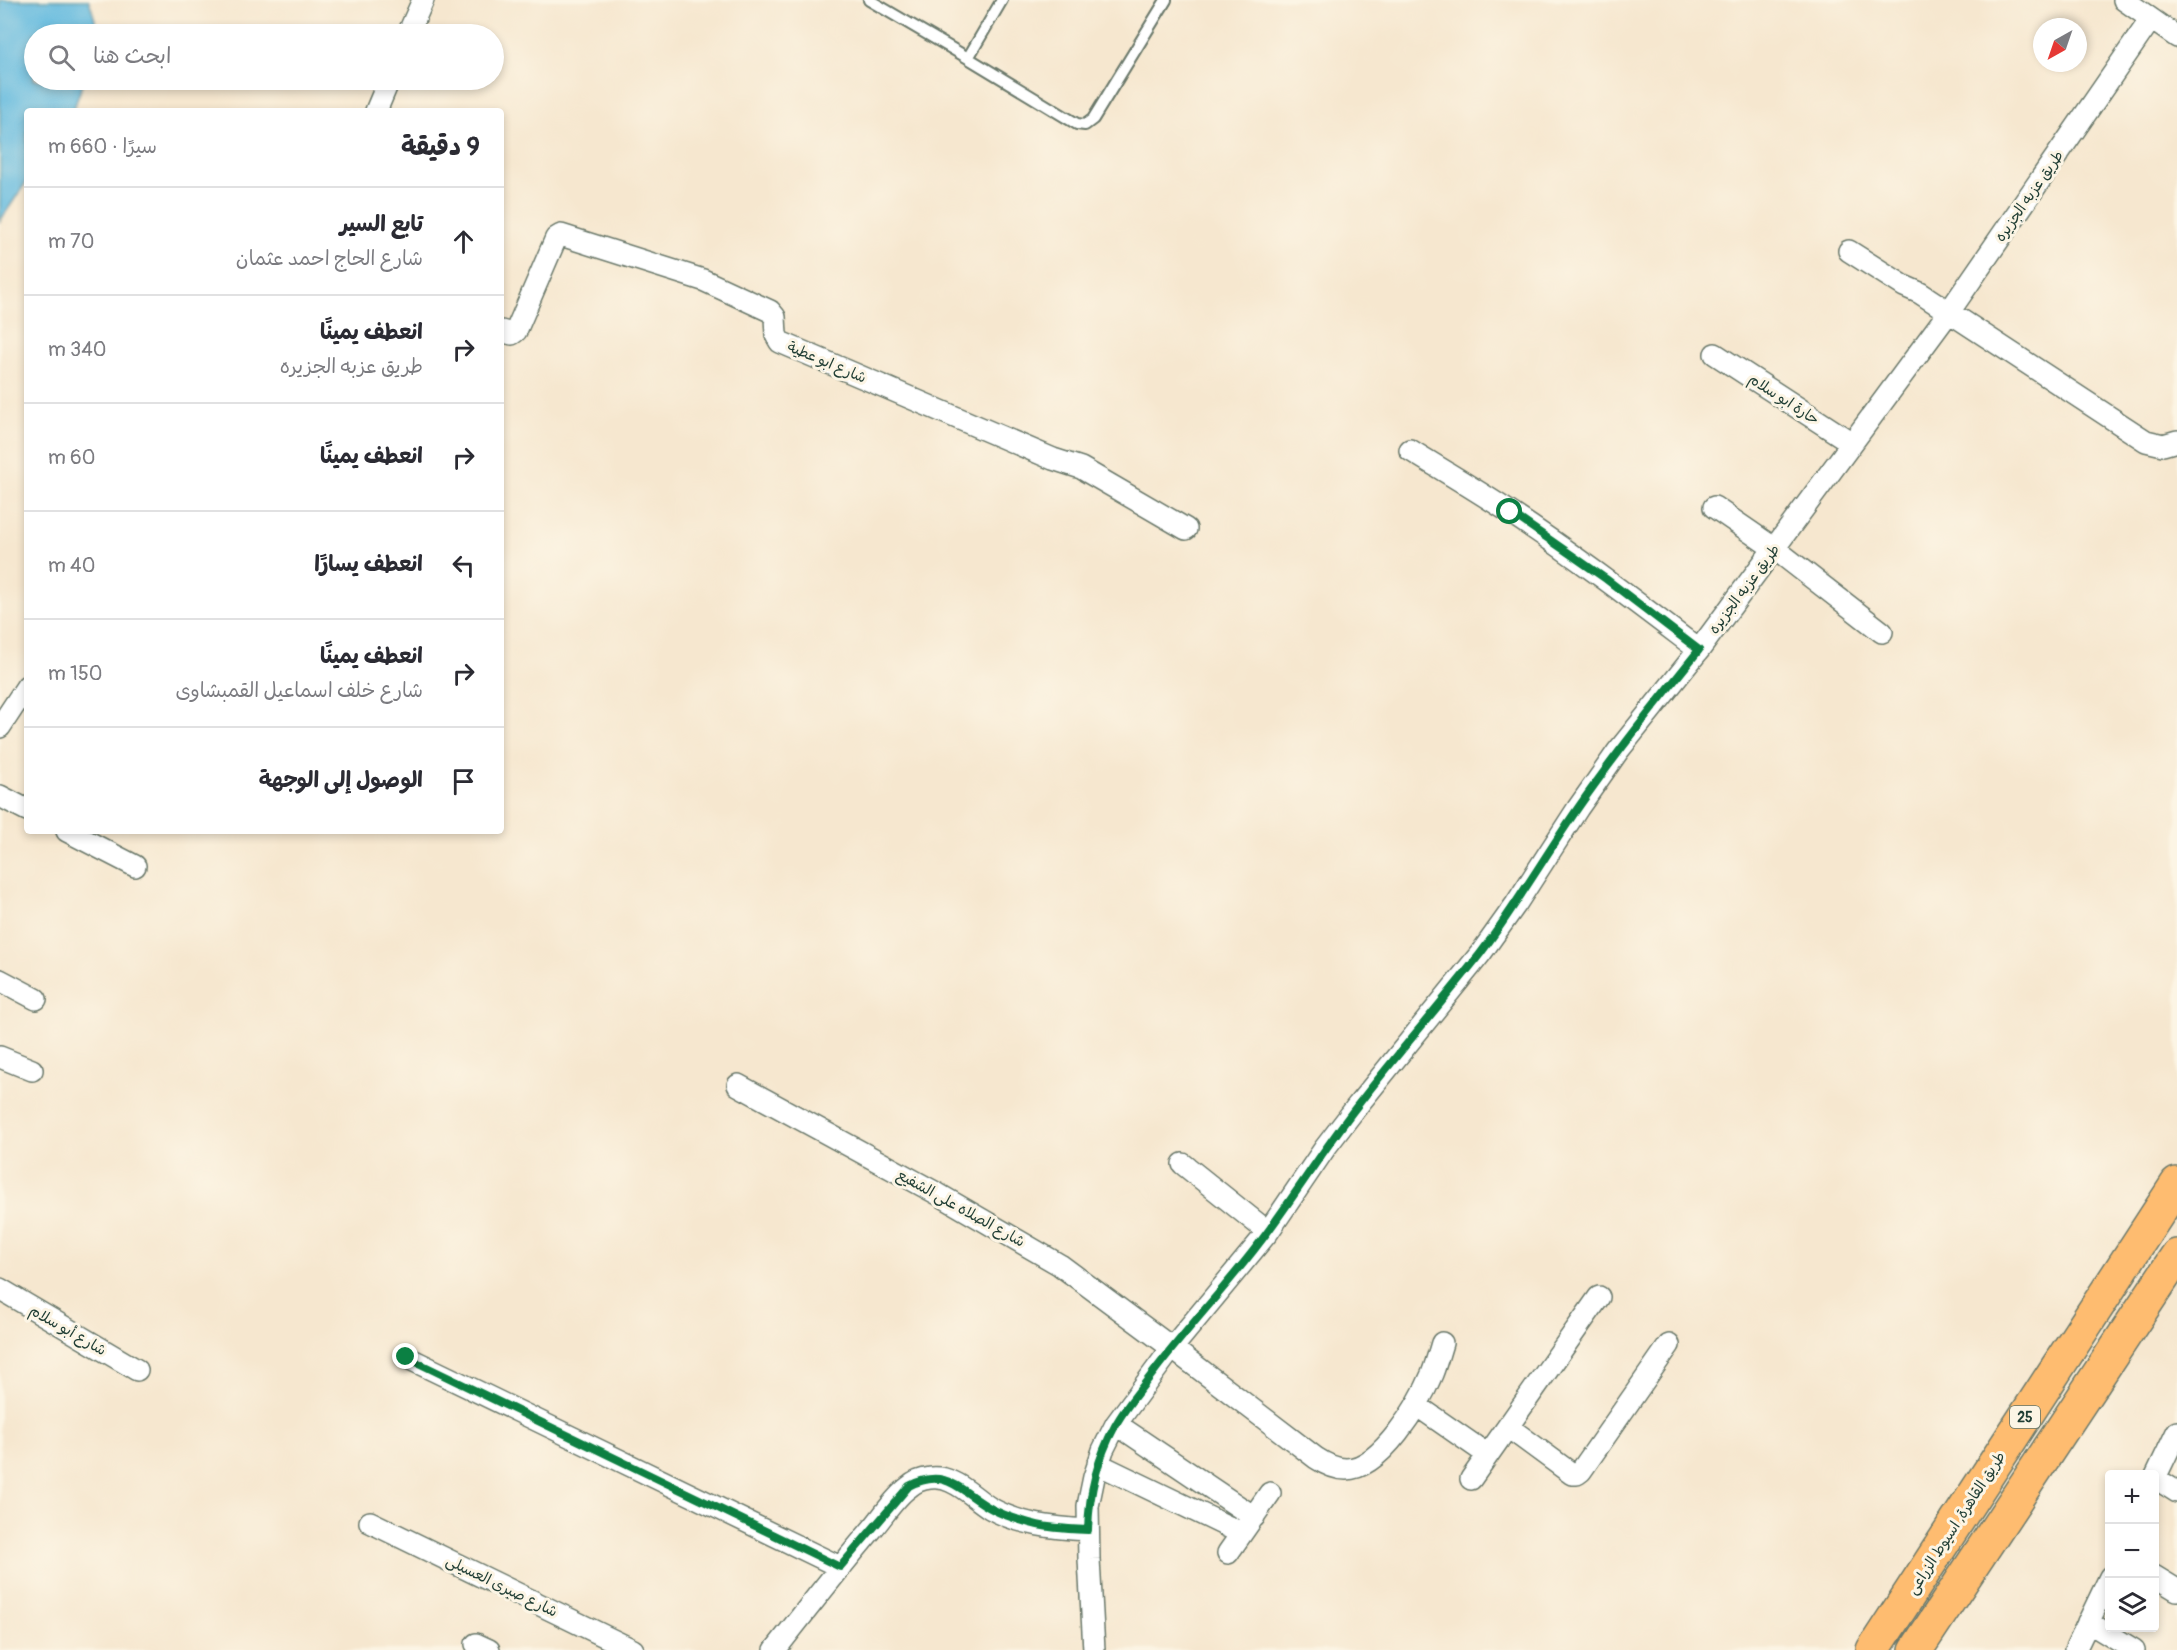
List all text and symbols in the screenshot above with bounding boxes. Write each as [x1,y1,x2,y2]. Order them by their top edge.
north arrow [2033,18,2087,72]
search box [24,24,504,90]
icon: search [45,41,78,74]
text: ابحث هنا [93,42,171,70]
text: 9 دقيقة [401,131,480,163]
text: سيرًا · 660 m [48,134,157,159]
street label: طريق عزبه الجزيره [1991,147,2068,246]
text: تابع السير [340,210,423,238]
icon: ahead [447,225,480,258]
text: 70 m [48,229,94,254]
text: شارع الحاج احمد عثمان [236,246,423,271]
text: انعطف يمينًا [320,318,423,346]
icon: right [447,333,480,366]
text: 340 m [48,337,107,362]
street label: شارع ابو عطية [784,337,869,388]
text: طريق عزبه الجزيره [280,354,423,379]
street label: حارة ابو سلام [1744,369,1823,430]
icon: right [447,441,480,474]
text: انعطف يمينًا [320,442,423,470]
text: 60 m [48,445,95,470]
route start [1496,498,1522,524]
street label: طريق عزبه الجزيره [1704,541,1784,638]
icon: left [447,549,480,582]
text: انعطف يسارًا [314,550,423,578]
text: 40 m [48,553,95,578]
text: انعطف يمينًا [320,642,423,670]
icon: right [447,657,480,690]
text: 150 m [48,661,102,686]
text: شارع خلف اسماعيل القمبشاوى [175,678,423,703]
icon: arrive [447,765,480,798]
text: الوصول إلى الوجهة [259,766,423,794]
street label: شارع الصلاه على الشفيع [893,1165,1028,1252]
street label: شارع أبو سلام [25,1301,110,1361]
route end [392,1343,418,1369]
road number: 25 [2010,1406,2040,1428]
street label: طريق القاهرة, اسيوط الزراعى [1903,1448,2010,1598]
map controls [2105,1470,2159,1632]
button: + [2105,1470,2159,1524]
button: − [2105,1524,2159,1578]
street label: شارع صبرى العسيلى [443,1551,561,1622]
button: layers [2105,1578,2159,1632]

